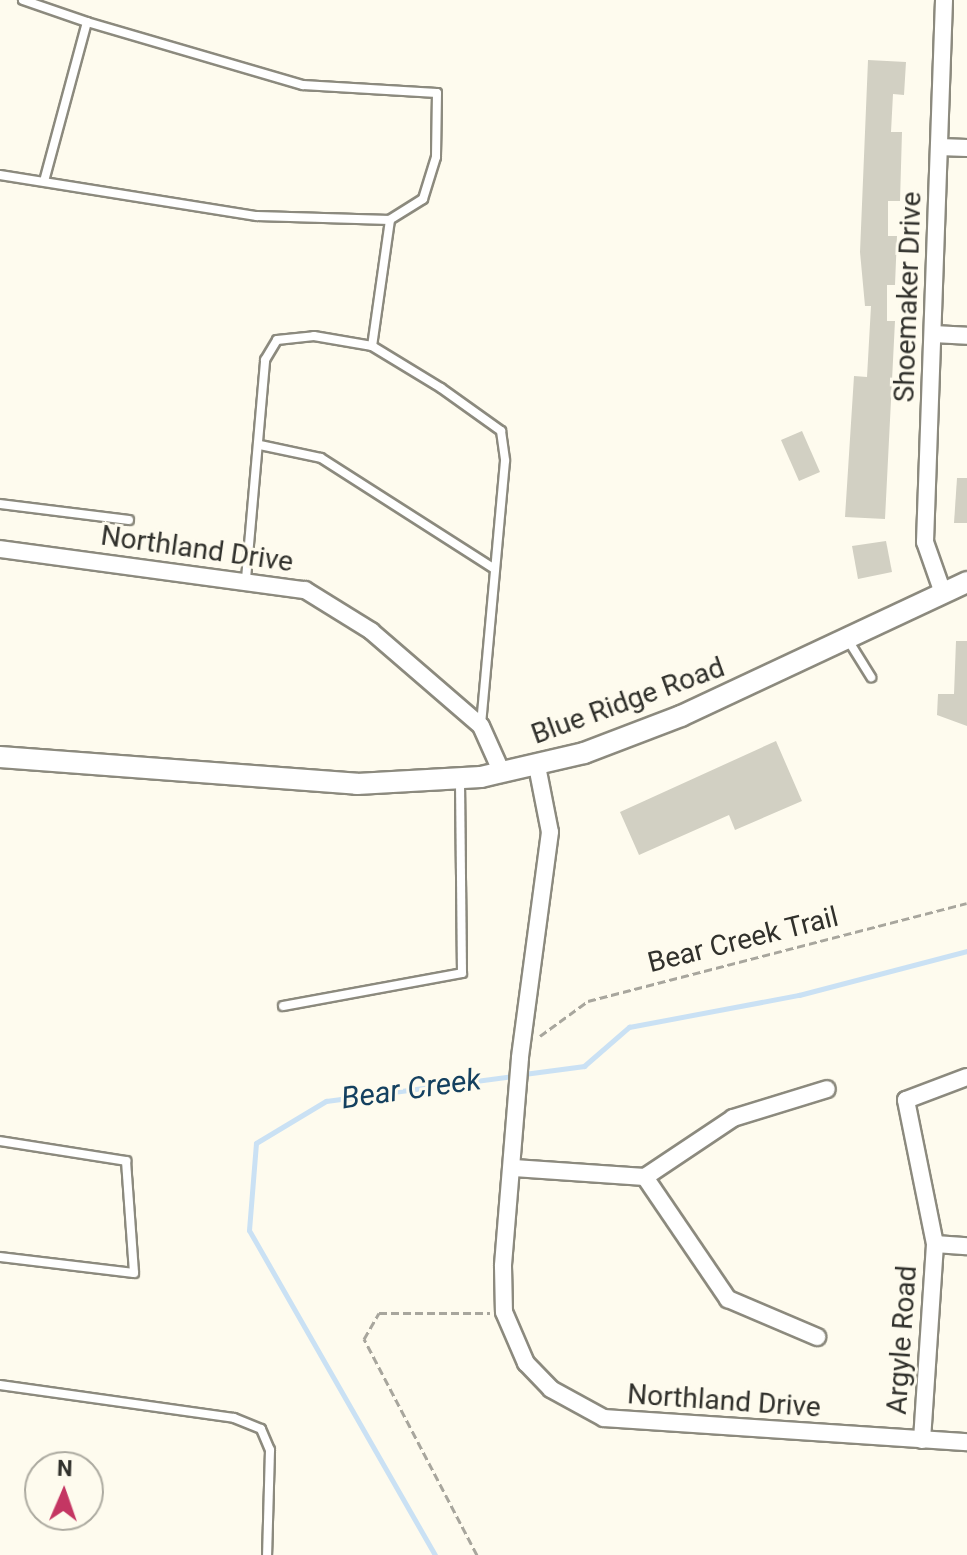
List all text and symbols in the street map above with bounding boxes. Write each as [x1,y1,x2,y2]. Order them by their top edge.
street label: Shoemaker Drive [888,191,928,403]
street label: Northland Drive [99,519,295,579]
street label: Blue Ridge Road [527,650,729,752]
street label: Bear Creek Trail [644,900,842,980]
water label: Bear Creek [339,1061,483,1117]
street label: Argyle Road [880,1264,924,1416]
street label: Northland Drive [626,1377,822,1425]
north arrow [24,1451,104,1531]
text: N [57,1456,73,1481]

